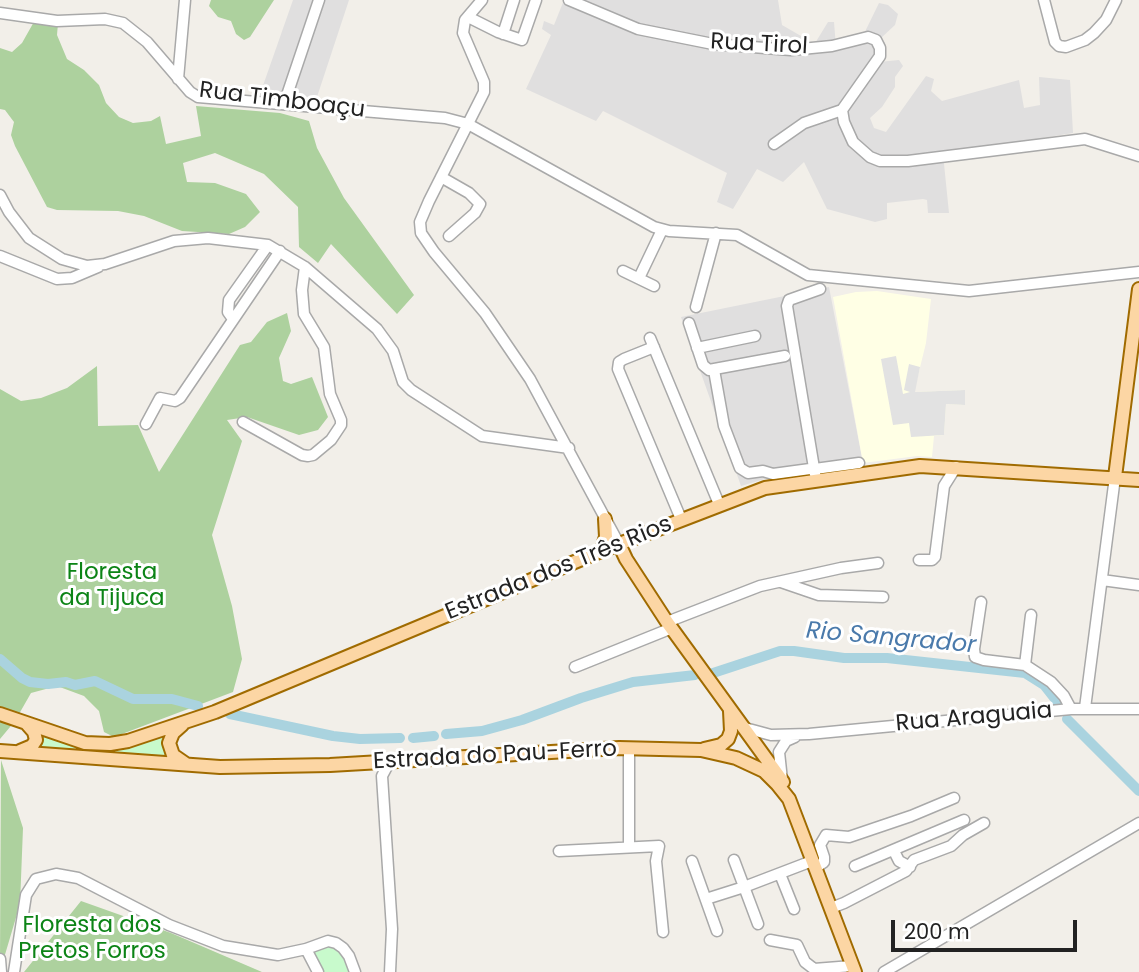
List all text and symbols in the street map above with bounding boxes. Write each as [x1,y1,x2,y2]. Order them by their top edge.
street label: Rua Tirol [710,29,808,61]
street label: Rua Timboaçu [198,77,366,125]
street label: Estrada dos Três Rios [442,511,676,627]
park label: Floresta da Tijuca [59,559,165,613]
water label: Rio Sangrador [805,617,977,661]
street label: Rua Araguaia [895,697,1053,739]
street label: Estrada do Pau-Ferro [372,736,618,776]
scale bar [894,906,1080,950]
park label: Floresta dos Pretos Forros [18,912,166,966]
text: 200 m [904,917,970,946]

